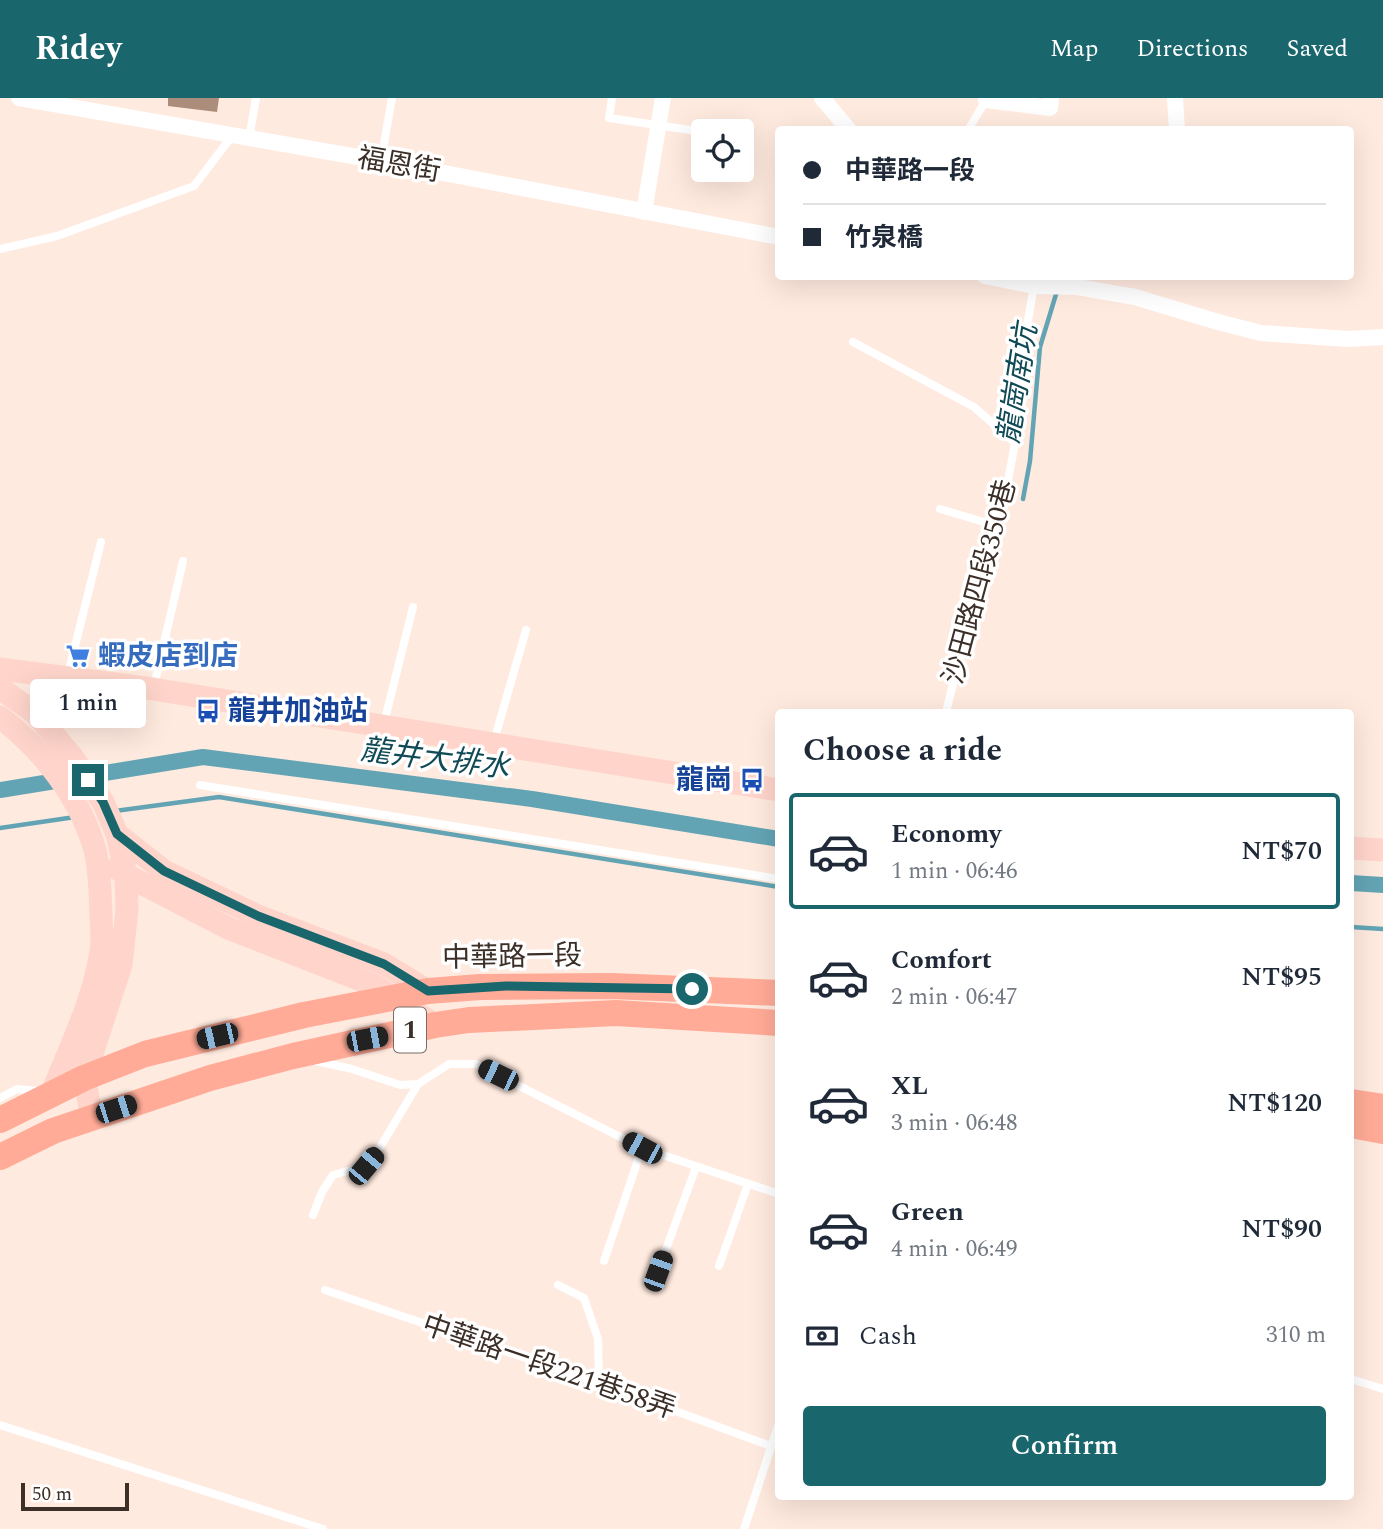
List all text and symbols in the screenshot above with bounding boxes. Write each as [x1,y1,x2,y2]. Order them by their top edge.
text: Ridey [35,24,122,74]
text: Map [1050,31,1098,67]
text: Directions [1136,31,1248,67]
text: Saved [1286,31,1348,67]
map controls [691,119,754,182]
button: locate [691,119,754,182]
street label: 福恩街 [354,137,444,193]
text: 中華路一段 [845,151,975,191]
text: 竹泉橋 [845,218,923,258]
water label: 龍崗南坑 [986,317,1051,447]
street label: 沙田路四段350巷 [932,475,1028,689]
place label: 蝦皮店到店 [98,635,238,678]
supermarket icon: 蝦皮店到店 [64,642,92,670]
callout: 1 min [30,678,146,728]
text: 1 min [58,686,118,721]
place label: 龍井加油站 [228,690,368,733]
bus stop icon: 龍井加油站 [194,697,222,725]
text: Choose a ride [803,726,1002,775]
water label: 龍井大排水 [358,727,514,791]
place label: 龍崗 [676,759,732,802]
route end [72,764,104,796]
bus stop icon: 龍崗 [738,766,766,794]
text: Economy [891,814,1001,854]
icon: car [807,820,870,883]
text: NT$70 [1241,831,1322,871]
text: 1 min · 06:46 [891,854,1018,889]
street label: 中華路一段 [442,934,582,980]
text: Comfort [891,940,992,980]
icon: car [807,946,870,1009]
text: NT$95 [1241,957,1322,997]
route start [676,973,708,1005]
text: 2 min · 06:47 [891,980,1018,1015]
road number: 1 [394,1007,426,1052]
car [195,1021,240,1051]
car [345,1025,390,1053]
car [475,1056,522,1094]
text: XL [891,1066,928,1106]
icon: car [807,1072,870,1135]
text: NT$120 [1227,1083,1322,1123]
car [93,1093,140,1125]
text: 3 min · 06:48 [891,1106,1018,1141]
car [619,1129,666,1167]
car [345,1143,388,1189]
text: Green [891,1192,964,1232]
icon: car [807,1198,870,1261]
text: NT$90 [1241,1209,1322,1249]
text: 4 min · 06:49 [891,1232,1018,1267]
car [641,1248,676,1294]
street label: 中華路一段221巷58弄 [416,1303,682,1431]
text: Cash [859,1316,917,1356]
icon: cash [803,1317,841,1355]
text: 310 m [1266,1318,1326,1353]
button: Confirm [803,1406,1326,1486]
scale bar [21,1480,130,1512]
text: 50 m [32,1480,72,1509]

